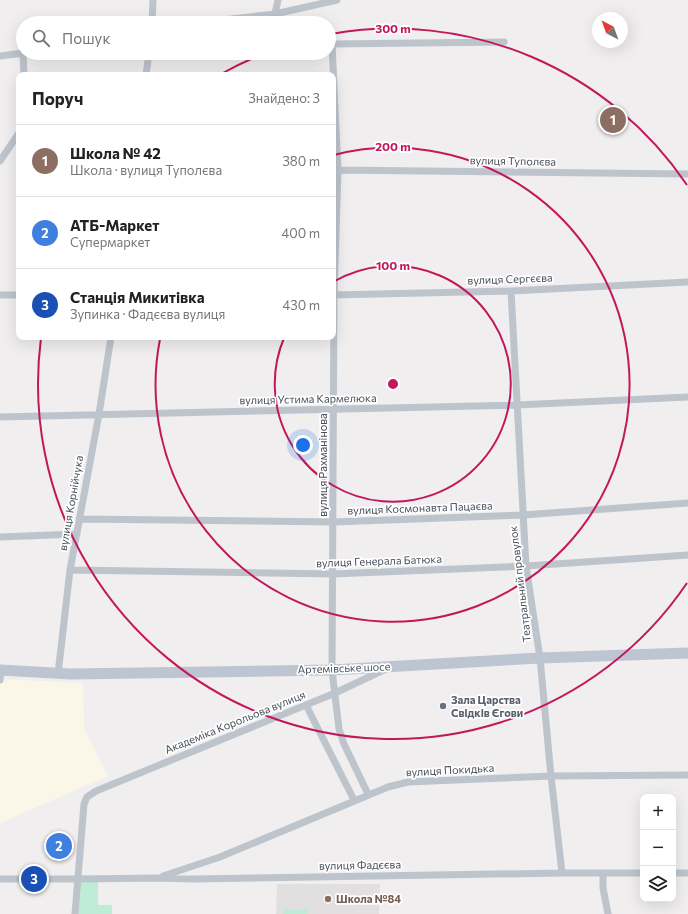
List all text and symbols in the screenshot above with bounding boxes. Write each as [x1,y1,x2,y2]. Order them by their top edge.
north arrow [592,12,628,48]
search box [16,16,336,60]
text: 300 m [375,21,411,35]
icon: search [30,27,52,49]
text: Пошук [62,29,110,47]
text: Поруч [32,88,83,109]
text: Знайдено: 3 [248,90,320,106]
pin: 1 [600,105,626,135]
text: 200 m [375,139,411,153]
text: Школа № 42 [70,144,161,162]
text: 1 [42,153,48,169]
text: 380 m [282,153,320,169]
street label: вулиця Туполєва [470,153,556,168]
text: Школа · вулиця Туполєва [70,162,222,178]
text: АТБ-Маркет [70,216,160,234]
text: 2 [41,225,49,241]
text: 400 m [281,225,320,241]
text: Супермаркет [70,234,150,250]
text: 100 m [376,258,410,272]
street label: вулиця Сергєєва [467,271,553,286]
text: Станція Микитівка [70,288,205,306]
text: 3 [41,297,49,313]
text: 430 m [282,297,320,313]
text: Зупинка · Фадєєва вулиця [70,306,225,322]
centre of rings [386,377,400,391]
street label: вулиця Устима Кармелюка [239,391,377,406]
street label: вулиця Рахманінова [316,413,329,517]
your location [293,435,313,455]
street label: вулиця Корнійчука [56,454,85,552]
street label: вулиця Космонавта Пацаєва [347,498,493,517]
street label: Театральний провулок [506,525,533,643]
street label: вулиця Генерала Батюка [316,552,442,569]
street label: Артемівське шосе [297,659,391,676]
street label: Академіка Корольова вулиця [163,687,307,756]
place label: Зала Царства Свідків Єгови [451,693,523,719]
marker: Зала Царства Свідків Єгови [438,701,448,711]
street label: вулиця Покидька [405,761,495,778]
map controls [640,794,676,902]
button: + [640,794,676,830]
button: − [640,830,676,866]
pin: 2 [46,831,72,861]
street label: вулиця Фадєєва [319,857,401,872]
pin: 3 [21,864,47,894]
button: layers [640,866,676,902]
place label: Школа №84 [336,892,401,905]
marker: Школа №84 [323,894,333,904]

